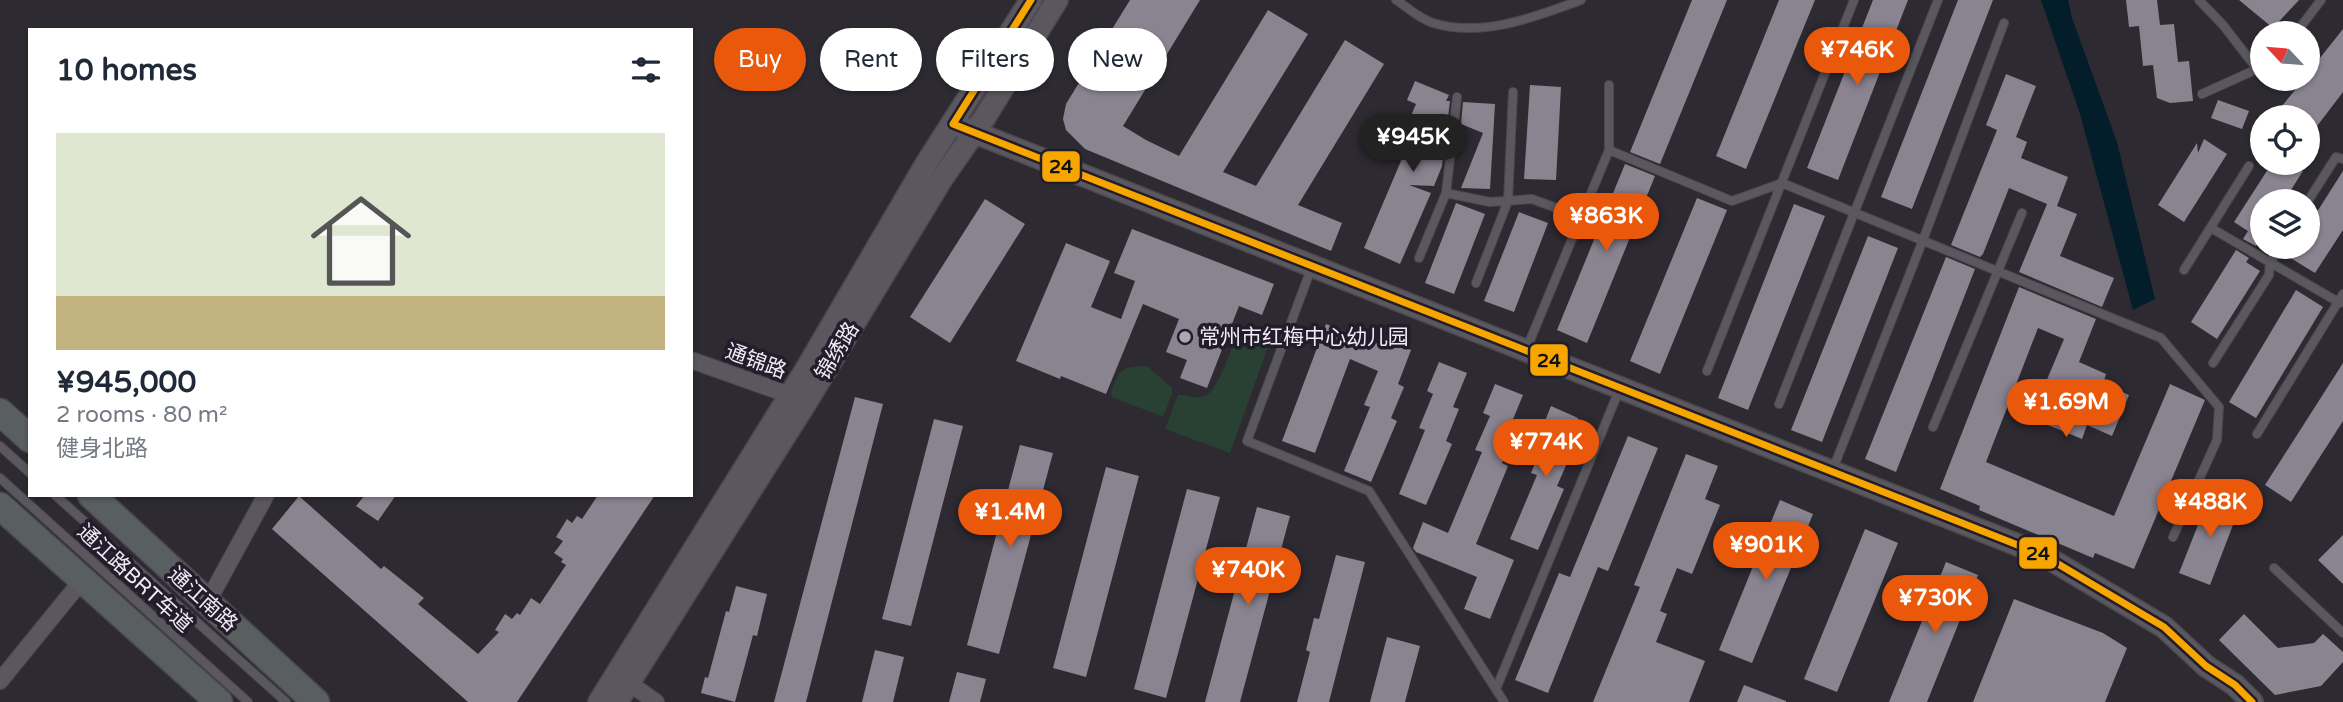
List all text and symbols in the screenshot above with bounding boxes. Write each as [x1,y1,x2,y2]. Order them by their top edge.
north arrow [2250,21,2320,91]
map controls [2250,21,2320,259]
chip: Buy [714,28,806,91]
chip: Rent [820,28,922,91]
chip: Filters [936,28,1054,91]
chip: New [1068,28,1167,91]
pin: ¥746K [1808,28,1906,87]
text: ¥746K [1820,36,1894,64]
icon: filters [627,51,665,89]
text: 10 homes [56,52,197,89]
button: locate [2250,105,2320,175]
pin: ¥945K [1364,114,1462,174]
text: ¥945K [1376,123,1450,151]
line badge: 24 [1041,150,1081,183]
text: 24 [1049,156,1073,178]
icon: home [298,178,424,304]
button: layers [2250,189,2320,259]
pin: ¥863K [1557,194,1655,253]
text: ¥863K [1569,202,1643,230]
street label: 锦绣路 [810,318,864,385]
place label: 常州市红梅中心幼儿园 [1199,325,1409,350]
marker: 常州市红梅中心幼儿园 [1177,329,1193,345]
street label: 通锦路 [722,339,790,384]
line badge: 24 [1529,343,1569,377]
text: 24 [1537,350,1561,372]
text: ¥945,000 [56,364,196,401]
pin: ¥1.69M [2009,380,2123,439]
text: ¥1.69M [2023,388,2109,416]
text: 2 rooms · 80 m² [56,401,227,429]
pin: ¥774K [1497,420,1595,479]
text: ¥774K [1509,428,1583,456]
text: 健身北路 [56,435,148,463]
pin: ¥488K [2161,480,2259,539]
text: ¥488K [2173,488,2247,516]
pin: ¥1.4M [961,490,1059,549]
text: ¥1.4M [974,498,1046,526]
street label: 通江路BRT车道 [72,519,197,638]
pin: ¥901K [1717,522,1815,582]
text: ¥901K [1729,531,1803,559]
line badge: 24 [2018,536,2058,570]
text: 24 [2026,543,2050,565]
pin: ¥740K [1199,548,1297,607]
text: ¥740K [1211,556,1285,584]
street label: 通江南路 [163,562,242,637]
pin: ¥730K [1886,576,1984,635]
text: ¥730K [1898,584,1972,612]

